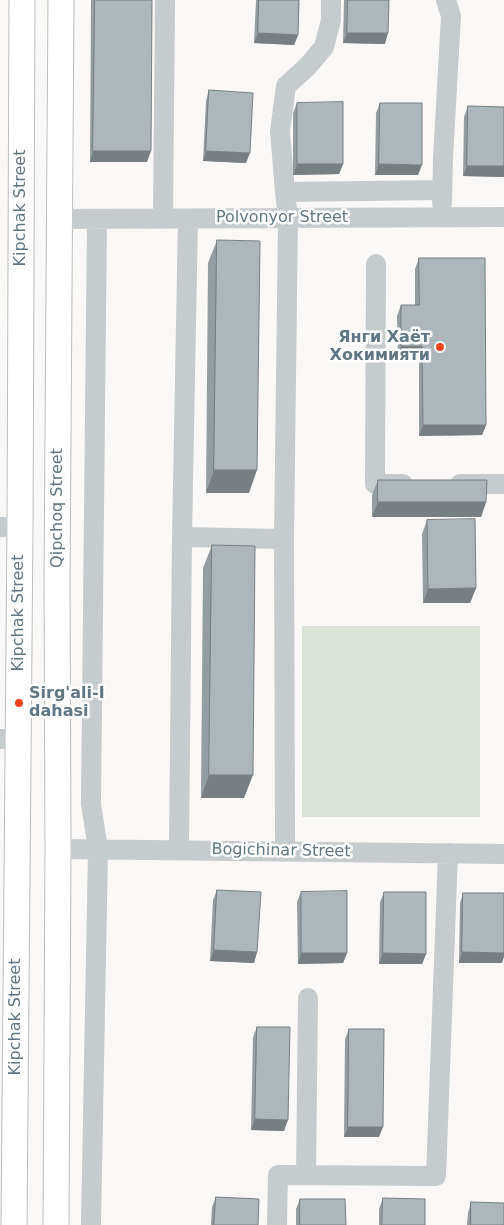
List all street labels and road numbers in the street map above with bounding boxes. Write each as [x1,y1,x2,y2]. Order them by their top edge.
street label: Kipchak Street [11,150,31,266]
street label: Polvonyor Street [216,208,348,228]
street label: Qipchoq Street [48,448,68,568]
street label: Kipchak Street [9,555,29,671]
street label: Bogichinar Street [211,840,351,862]
street label: Kipchak Street [6,959,26,1075]

